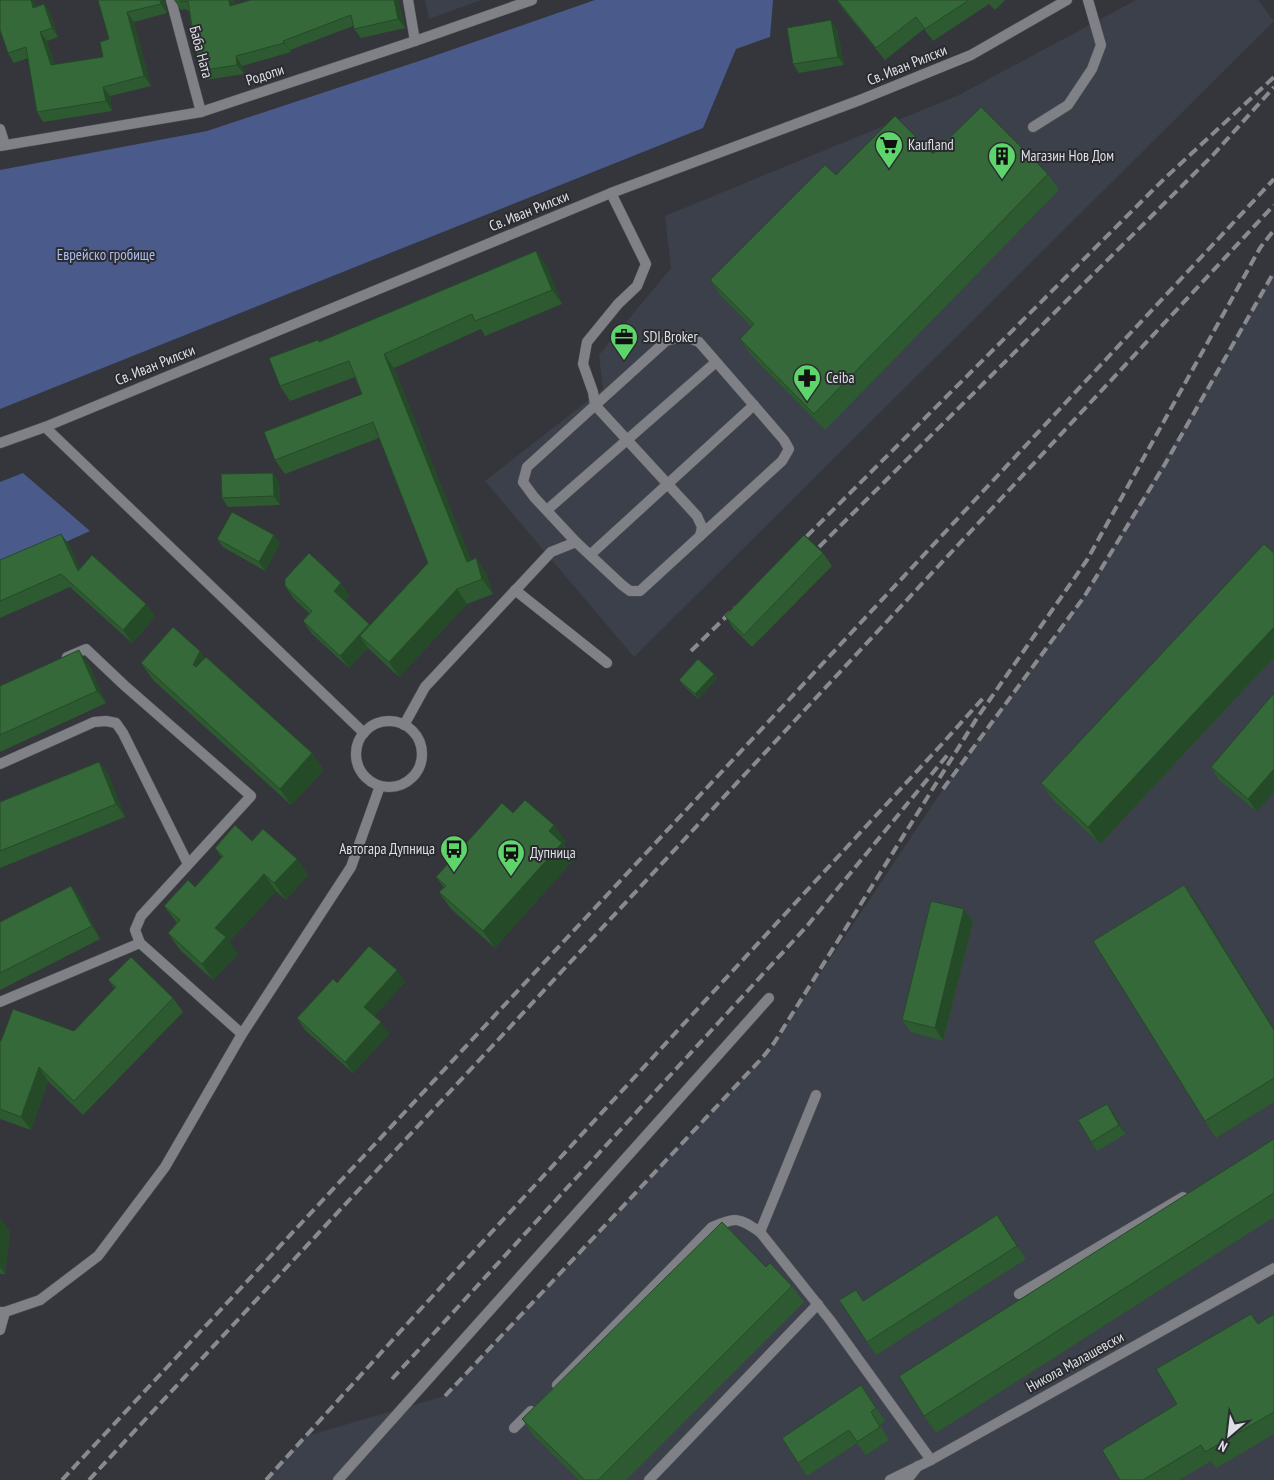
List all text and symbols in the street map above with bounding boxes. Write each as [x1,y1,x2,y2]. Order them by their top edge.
street label: Баба Ната [185,24,218,80]
street label: Св. Иван Рилски [864,40,950,89]
street label: Родопи [243,59,286,90]
supermarket icon: Kaufland [874,130,904,169]
place label: Kaufland [908,135,954,154]
building icon: Магазин Нов Дом [987,141,1017,180]
place label: Магазин Нов Дом [1021,146,1114,165]
street label: Св. Иван Рилски [486,186,572,235]
park label: Еврейско гробище [57,245,155,264]
office icon: SDI Broker [609,322,639,361]
place label: SDI Broker [643,327,698,346]
street label: Св. Иван Рилски [112,340,198,389]
pharmacy icon: Ceiba [792,363,822,402]
place label: Ceiba [826,368,854,387]
bus stop icon: Автогара Дупница [439,834,469,873]
station icon: Дупница [496,838,526,877]
place label: Автогара Дупница [339,839,435,858]
place label: Дупница [530,843,576,862]
street label: Никола Малашевски [1023,1327,1127,1396]
north arrow [1204,1410,1254,1460]
text: N [1215,1437,1230,1456]

